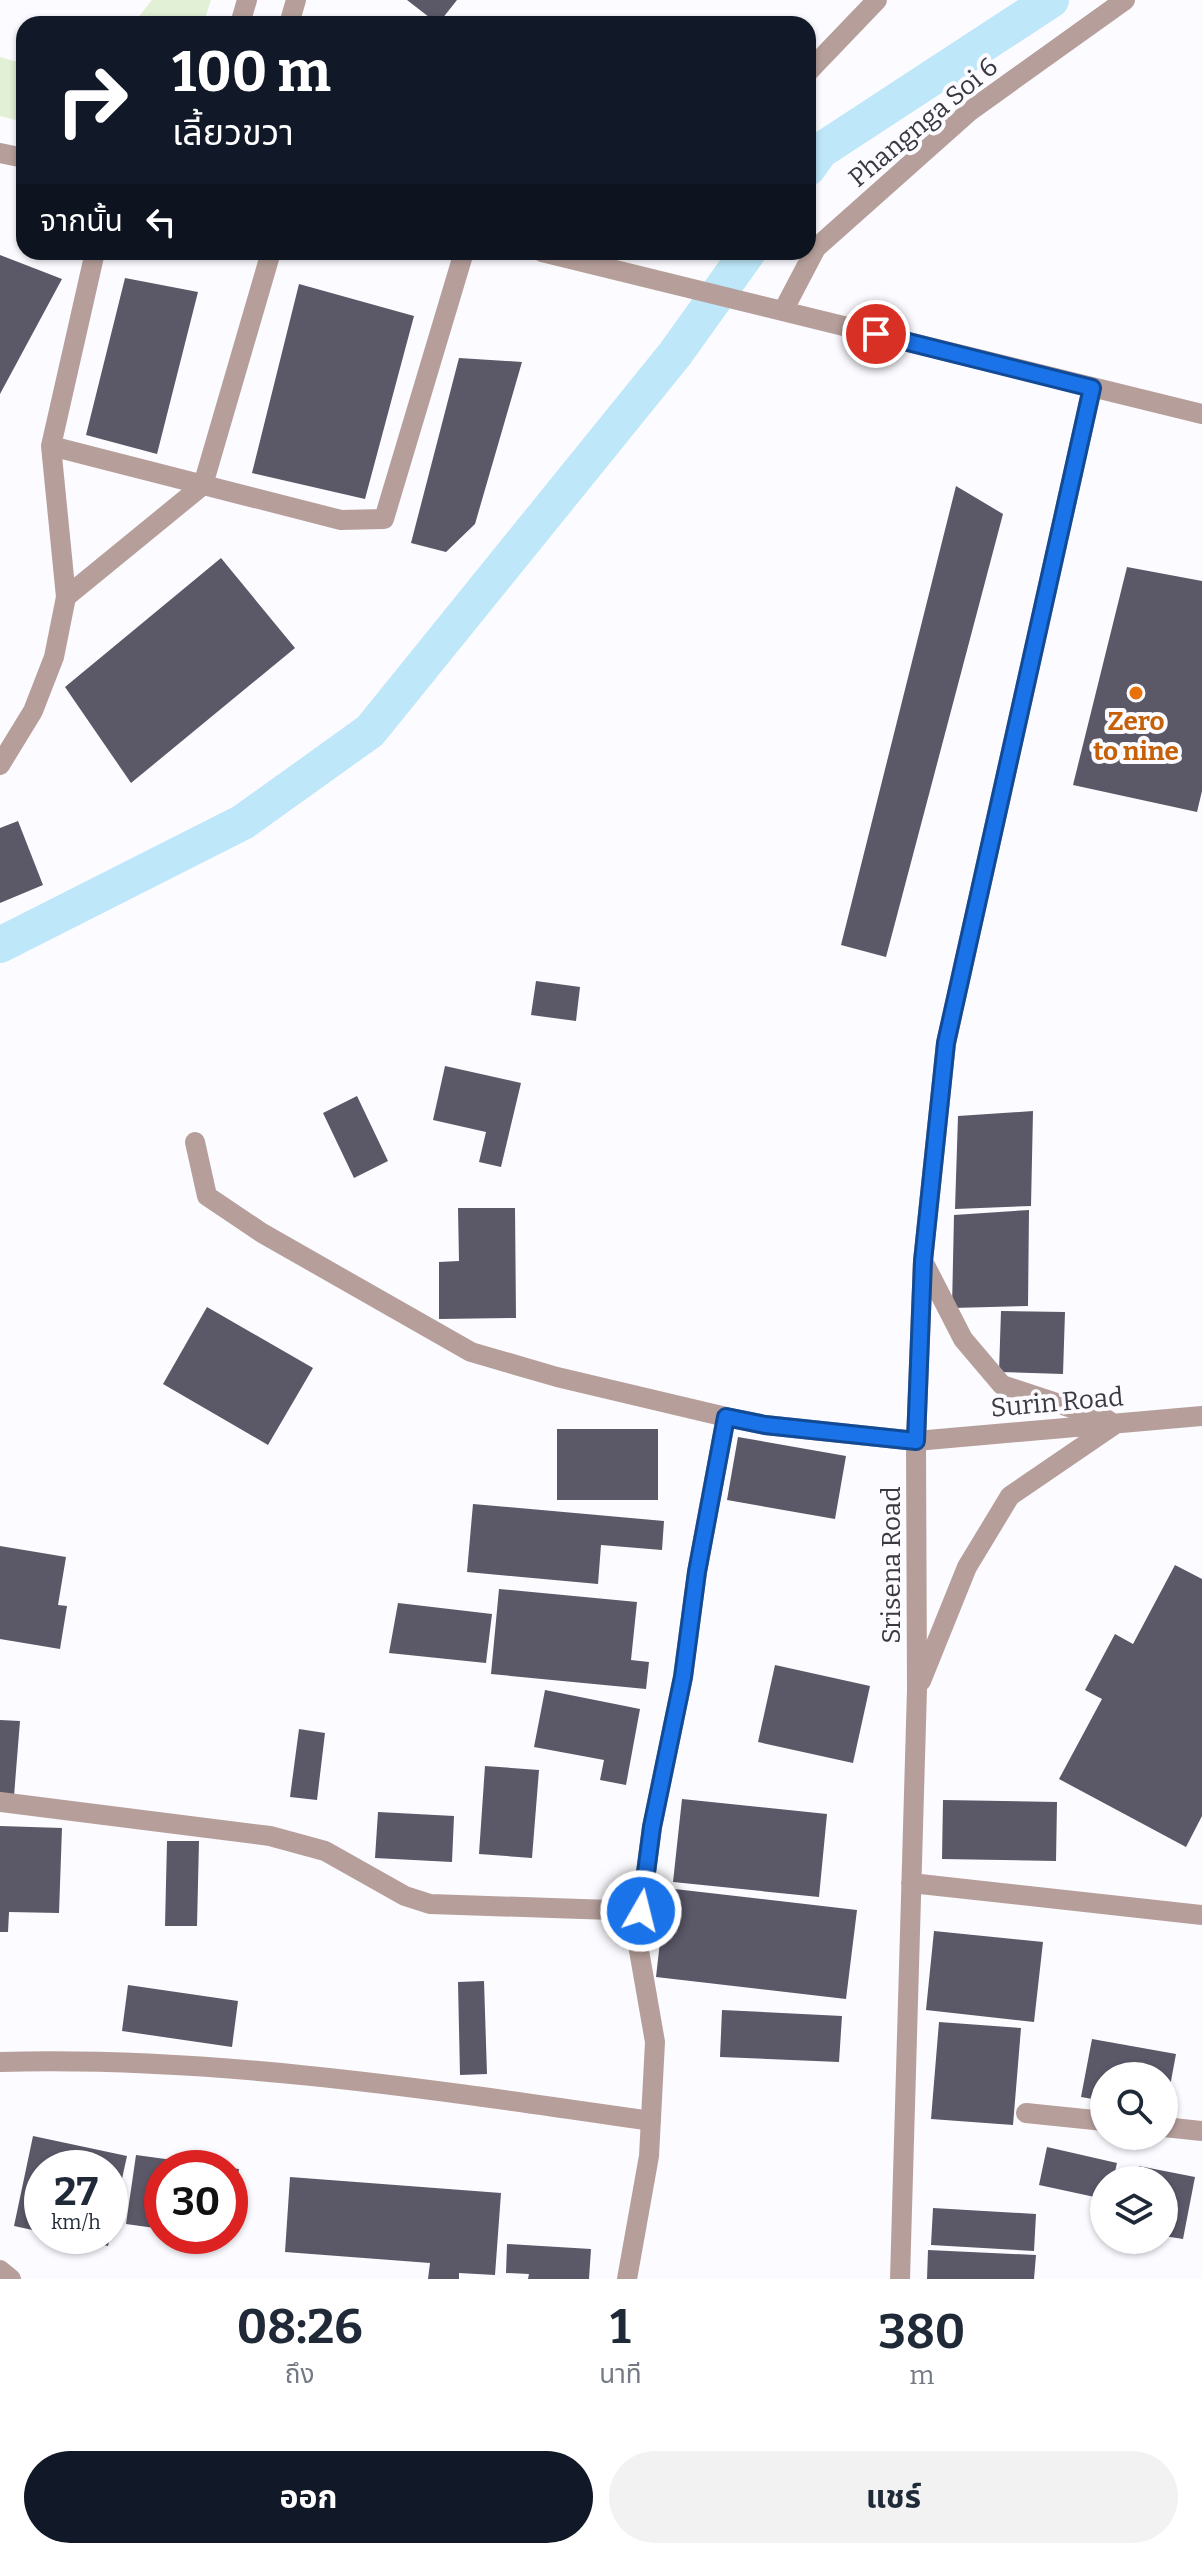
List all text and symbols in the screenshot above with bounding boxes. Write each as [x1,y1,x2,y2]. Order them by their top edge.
text: 100 m [172,39,331,106]
icon: right [40,48,144,152]
street label: Phangnga Soi 6 [843,51,1004,194]
text: เลี้ยวขวา [172,111,294,155]
icon: left [139,200,183,244]
text: จากนั้น [40,203,123,239]
pin [842,300,910,368]
icon: arrive [854,312,898,356]
marker: Zero to nine [1127,684,1145,702]
place label: Zero to nine [1093,706,1179,767]
street label: Surin Road [989,1381,1125,1424]
street label: Srisena Road [876,1486,907,1644]
position arrow [599,1869,683,1953]
map controls [1090,2062,1178,2254]
button: search [1090,2062,1178,2150]
speed limit sign: 30 [144,2150,248,2254]
button: layers [1090,2166,1178,2254]
text: 27 [54,2168,98,2216]
text: km/h [51,2210,101,2234]
text: 08:26 [237,2298,363,2356]
text: 1 [610,2298,631,2356]
text: 380 [878,2303,965,2361]
text: ถึง [285,2359,314,2390]
text: นาที [599,2359,642,2390]
text: m [909,2360,934,2391]
button: ออก [24,2451,593,2543]
button: แชร์ [609,2451,1178,2543]

